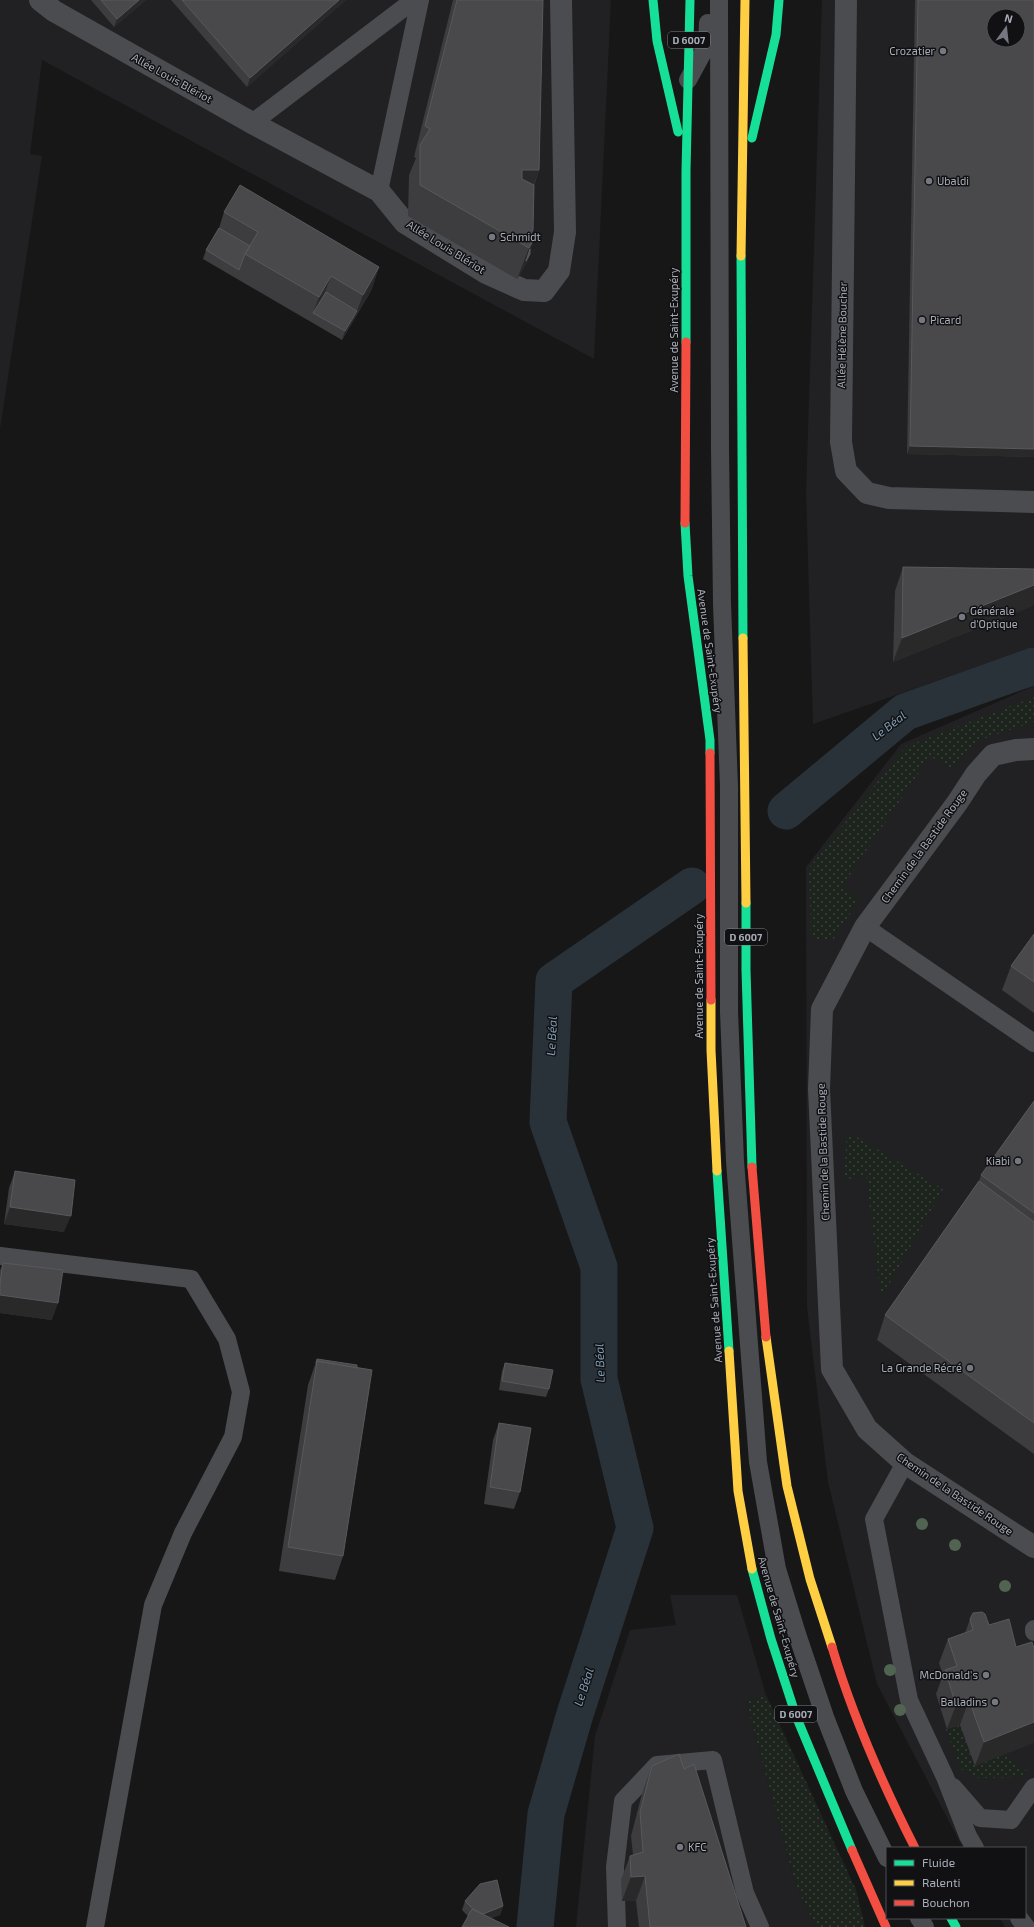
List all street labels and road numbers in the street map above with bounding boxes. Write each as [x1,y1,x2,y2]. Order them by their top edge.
road number: D 6007 [668,32,710,48]
street label: Allée Louis Blériot [130,50,215,105]
street label: Allée Louis Blériot [405,217,488,276]
street label: Avenue de Saint-Exupéry [667,267,680,393]
street label: Allée Hélène Boucher [834,281,849,388]
street label: Avenue de Saint-Exupéry [695,588,726,714]
street label: Chemin de la Bastide Rouge [878,786,969,905]
street label: Avenue de Saint-Exupéry [692,913,705,1039]
road number: D 6007 [725,929,767,945]
street label: Chemin de la Bastide Rouge [814,1083,831,1221]
street label: Avenue de Saint-Exupéry [703,1237,724,1363]
street label: Chemin de la Bastide Rouge [895,1450,1016,1537]
street label: Avenue de Saint-Exupéry [756,1555,803,1679]
road number: D 6007 [775,1706,817,1722]

